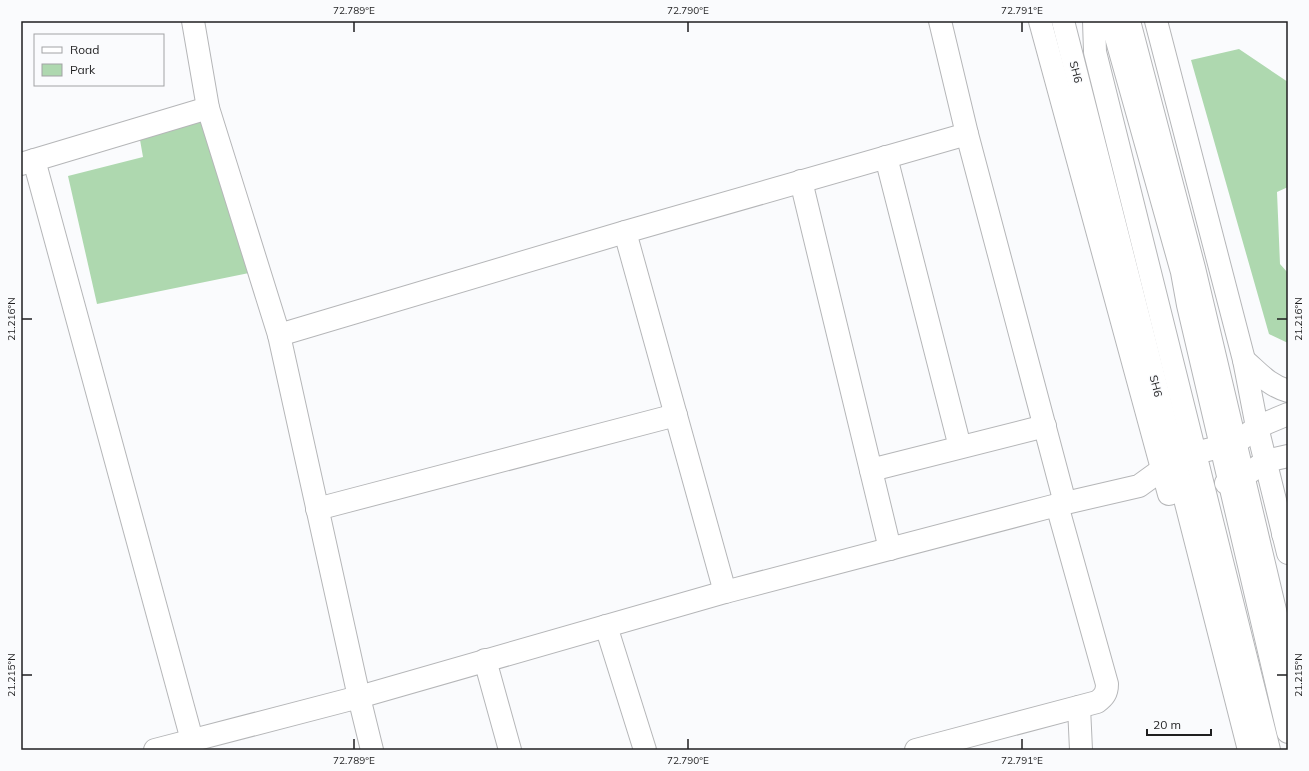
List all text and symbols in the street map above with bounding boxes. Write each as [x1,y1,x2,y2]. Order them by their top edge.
text: 72.789°E [333,4,375,17]
text: 72.790°E [667,4,709,17]
text: 72.791°E [1001,4,1043,17]
legend [34,34,164,86]
text: Road [70,42,99,57]
street label: SH6 [1067,60,1086,85]
text: Park [70,62,96,77]
text: 21.216°N [5,297,18,341]
text: 21.216°N [1292,297,1305,341]
street label: SH6 [1147,374,1166,399]
text: 21.215°N [5,653,18,697]
text: 21.215°N [1292,653,1305,697]
scale bar [1147,711,1211,737]
text: 20 m [1153,717,1181,732]
text: 72.789°E [333,754,375,767]
text: 72.790°E [667,754,709,767]
text: 72.791°E [1001,754,1043,767]

